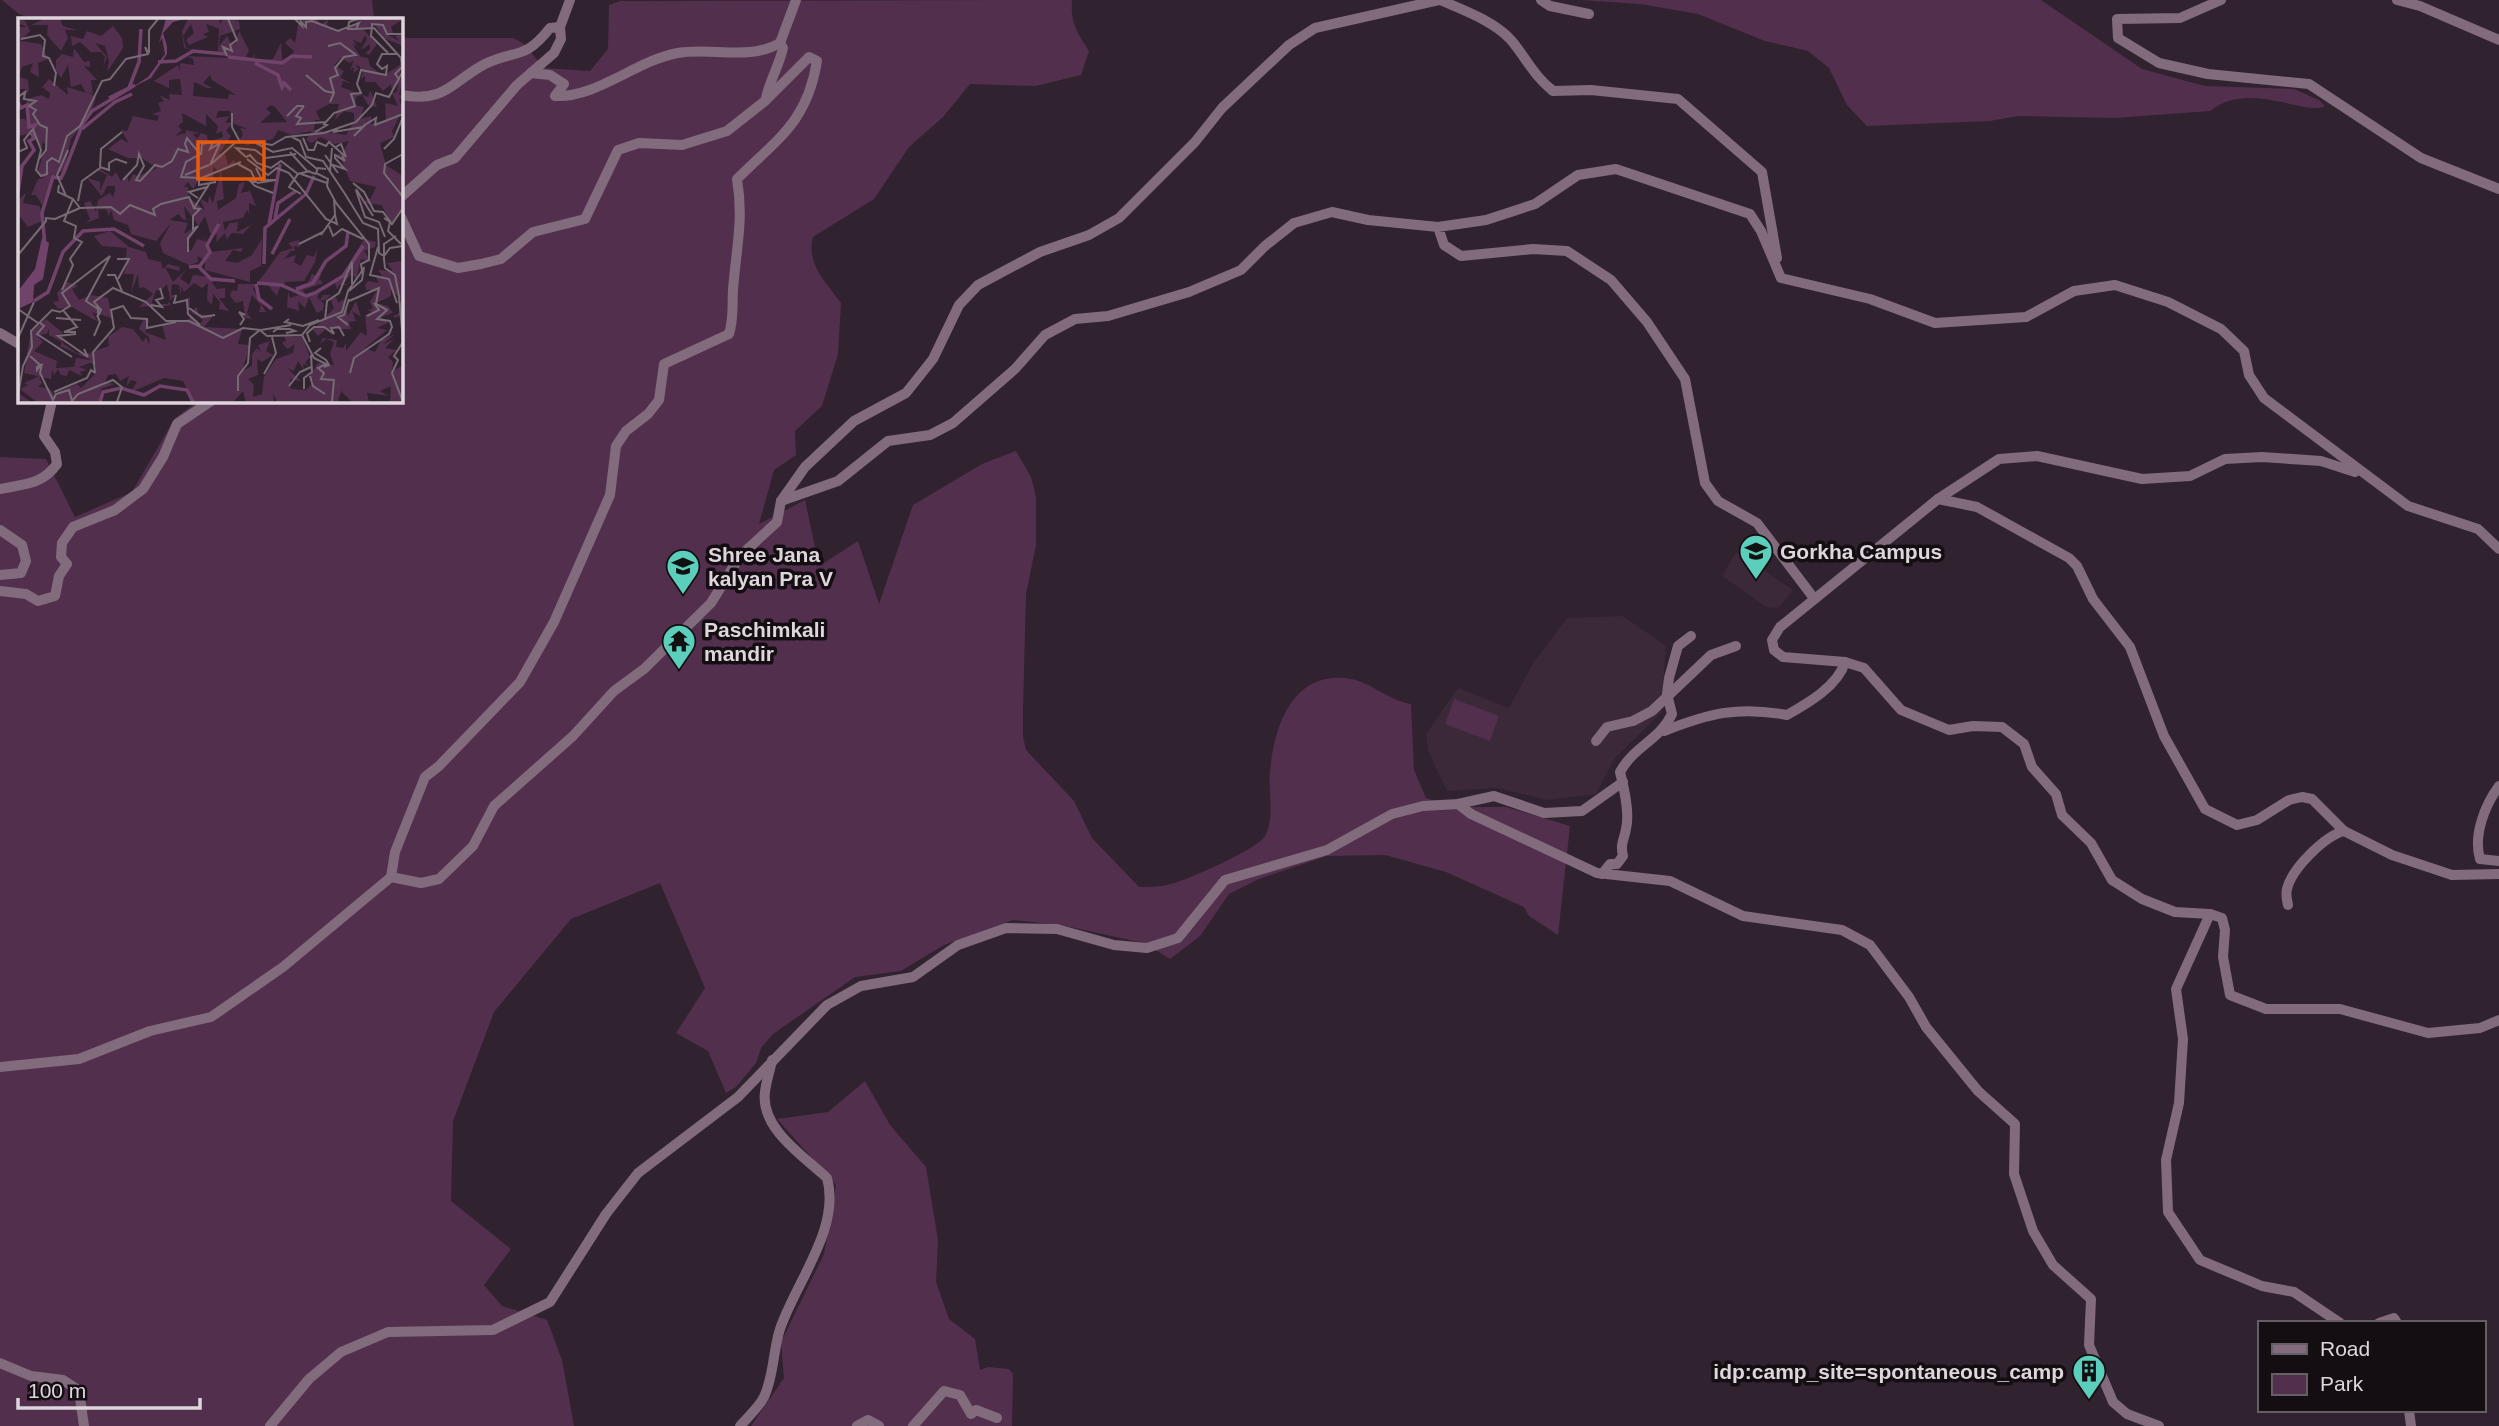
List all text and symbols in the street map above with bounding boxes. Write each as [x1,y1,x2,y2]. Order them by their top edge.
inset map [18,18,402,402]
school or university icon: Gorkha Campus [1737,532,1775,581]
place label: Gorkha Campus [1780,540,1942,563]
place label: Shree Jana kalyan Pra V [708,543,833,590]
school or university icon: Shree Jana kalyan Pra V [664,547,702,596]
place label: Paschimkali mandir [704,618,825,665]
temple icon: Paschimkali mandir [660,622,698,671]
legend [2258,1321,2485,1412]
text: Road [2320,1337,2370,1360]
building icon: idp:camp_site=spontaneous_camp [2070,1352,2108,1401]
place label: idp:camp_site=spontaneous_camp [1713,1360,2064,1383]
scale bar [18,1366,200,1410]
text: Park [2320,1372,2364,1395]
text: 100 m [28,1379,86,1402]

